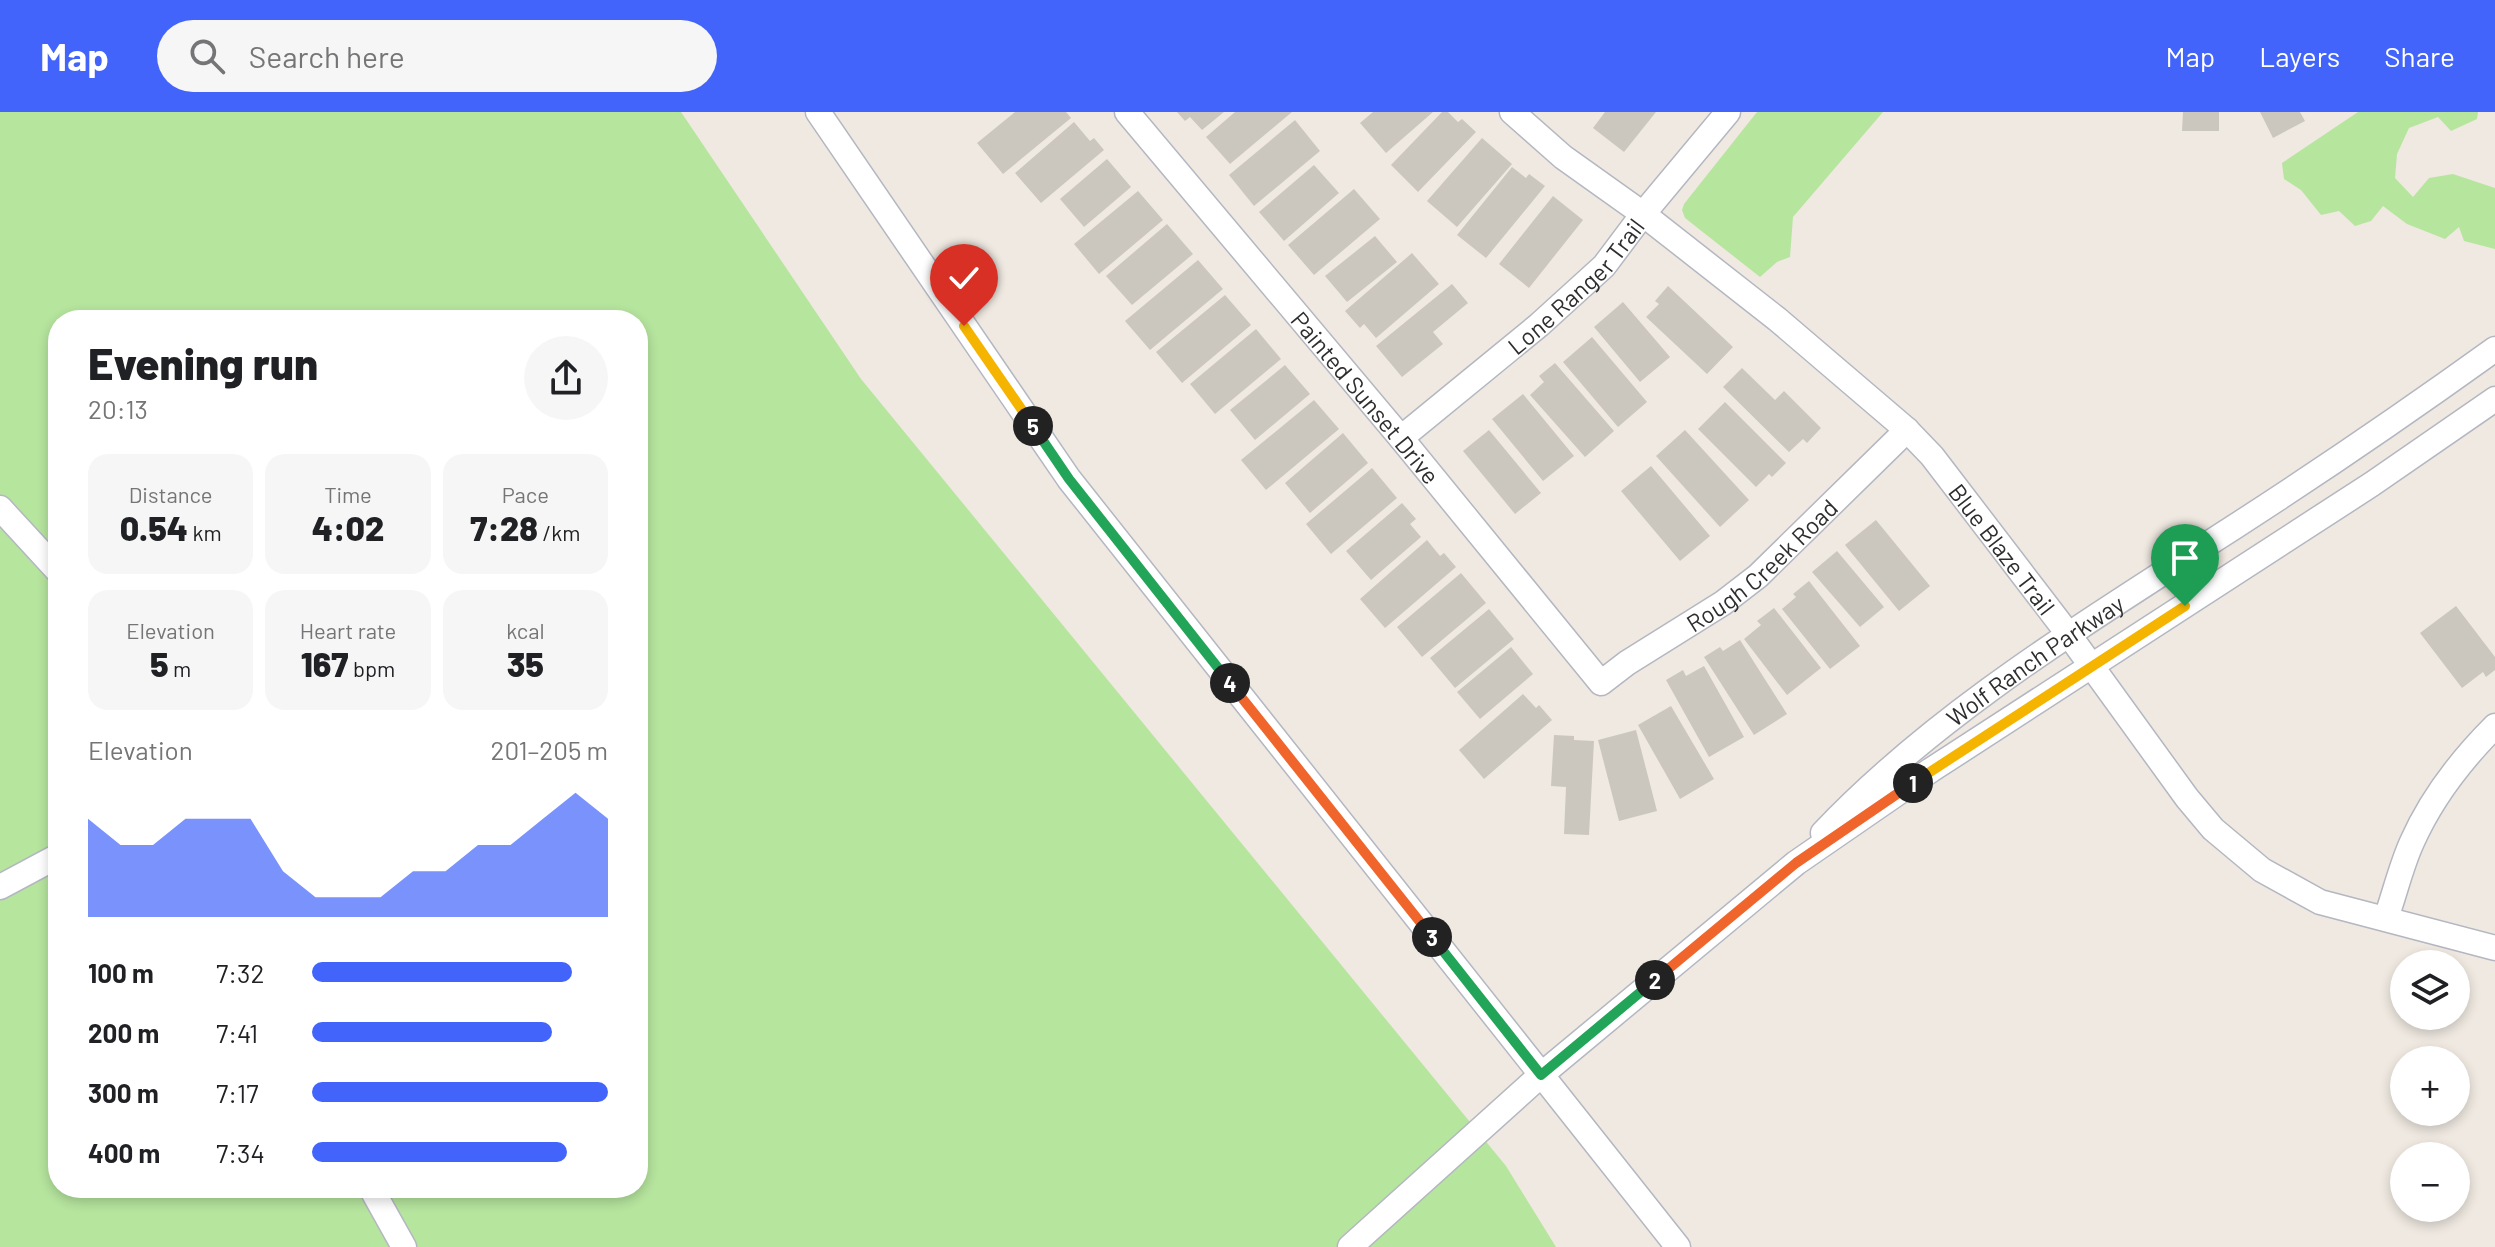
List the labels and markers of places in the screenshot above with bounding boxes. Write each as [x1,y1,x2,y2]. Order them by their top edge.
pin [930,244,998,326]
pin: 5 [1013,406,1053,446]
pin [2151,524,2219,606]
pin: 4 [1210,663,1250,703]
pin: 1 [1893,763,1933,803]
pin: 3 [1412,917,1452,957]
pin: 2 [1635,960,1675,1000]

